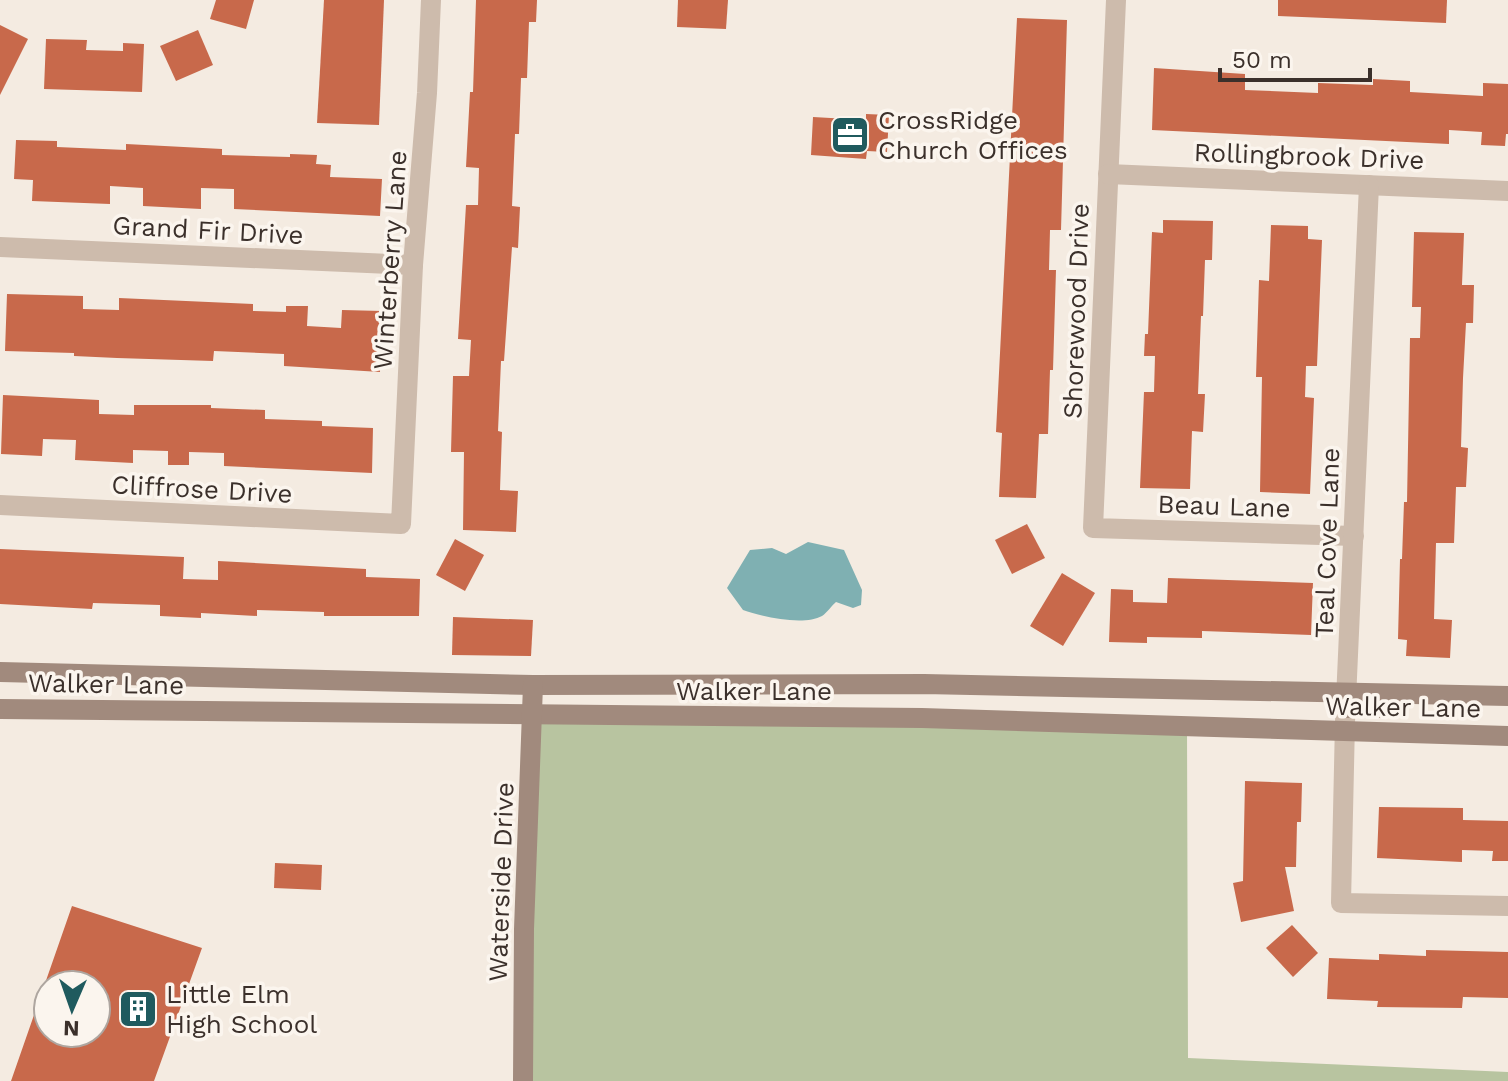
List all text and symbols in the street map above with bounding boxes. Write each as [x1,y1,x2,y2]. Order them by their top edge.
scale bar [1220,32,1370,82]
text: 50 m [1232,46,1292,74]
place label: CrossRidge Church Offices [878,105,1068,165]
office icon: CrossRidge Church Offices [829,114,871,156]
street label: Rollingbrook Drive [1193,137,1425,175]
street label: Winterberry Lane [367,149,413,371]
street label: Shorewood Drive [1057,203,1095,419]
street label: Grand Fir Drive [112,210,304,250]
street label: Teal Cove Lane [1309,447,1345,639]
street label: Cliffrose Drive [111,469,293,509]
street label: Beau Lane [1157,489,1291,523]
street label: Walker Lane [28,668,184,700]
street label: Walker Lane [676,676,832,706]
street label: Walker Lane [1325,691,1481,723]
street label: Waterside Drive [483,782,519,982]
north arrow [32,969,112,1049]
place label: Little Elm High School [166,979,317,1039]
building icon: Little Elm High School [117,988,159,1030]
text: N [63,1016,80,1041]

